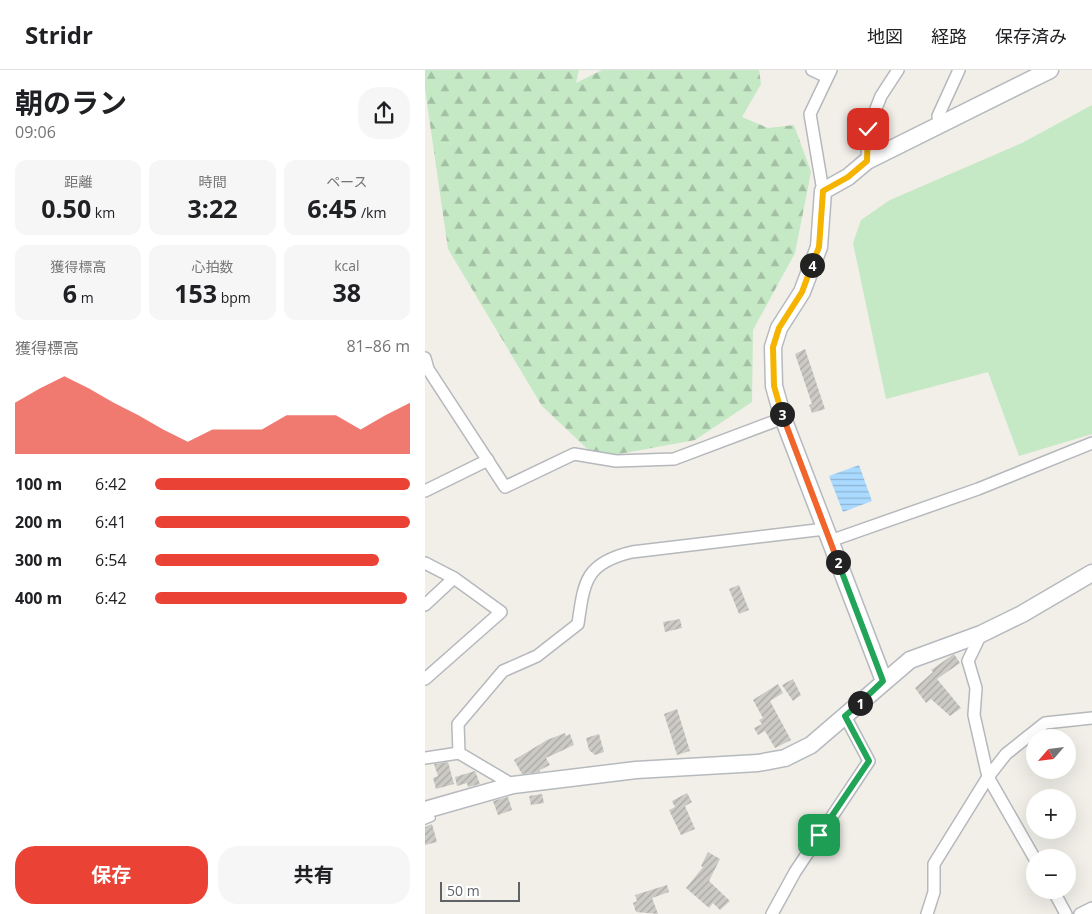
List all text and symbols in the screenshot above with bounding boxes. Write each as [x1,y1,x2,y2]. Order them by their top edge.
text: Stridr [25,18,93,51]
text: 地図 [867,24,903,48]
text: 経路 [931,24,967,48]
text: 保存済み [995,24,1067,48]
text: 朝のラン [15,83,127,121]
button: share [358,87,410,139]
pin [847,108,889,150]
icon: check [854,115,882,143]
text: 09:06 [15,121,56,143]
text: 距離 [64,172,92,191]
text: 時間 [198,172,226,191]
text: ペース [326,172,367,191]
text: 0.50 [41,191,91,225]
text: 3:22 [187,191,238,225]
text: 6:45 [307,191,357,225]
text: km [91,203,115,222]
text: /km [357,203,386,222]
pin: 4 [799,252,825,278]
text: kcal [334,256,360,275]
text: 4 [808,256,817,275]
text: 獲得標高 [50,257,106,276]
text: 心拍数 [191,257,233,276]
text: 38 [333,275,361,309]
text: 6 [63,276,77,310]
text: 153 [174,276,217,310]
text: m [77,288,94,307]
text: bpm [217,288,251,307]
text: 81–86 m [346,335,410,357]
text: 獲得標高 [15,337,79,359]
pin: 3 [769,402,795,426]
text: 3 [778,405,787,424]
text: 100 m [15,473,62,495]
text: 6:42 [95,473,127,495]
text: 200 m [15,511,62,533]
text: 6:41 [95,511,127,533]
text: 300 m [15,549,62,571]
text: 6:54 [95,549,127,571]
pin: 2 [825,550,851,574]
text: 2 [834,553,843,572]
text: 400 m [15,587,62,609]
text: 6:42 [95,587,127,609]
pin: 1 [847,690,873,716]
text: 1 [856,694,865,713]
north arrow [1026,729,1076,779]
map controls [1026,729,1076,899]
button: + [1026,789,1076,839]
pin [798,814,840,856]
icon: arrive [805,821,833,849]
button: 保存 [15,846,208,904]
button: 共有 [218,846,410,904]
button: − [1026,849,1076,899]
scale bar [440,879,520,902]
text: 50 m [447,881,480,900]

